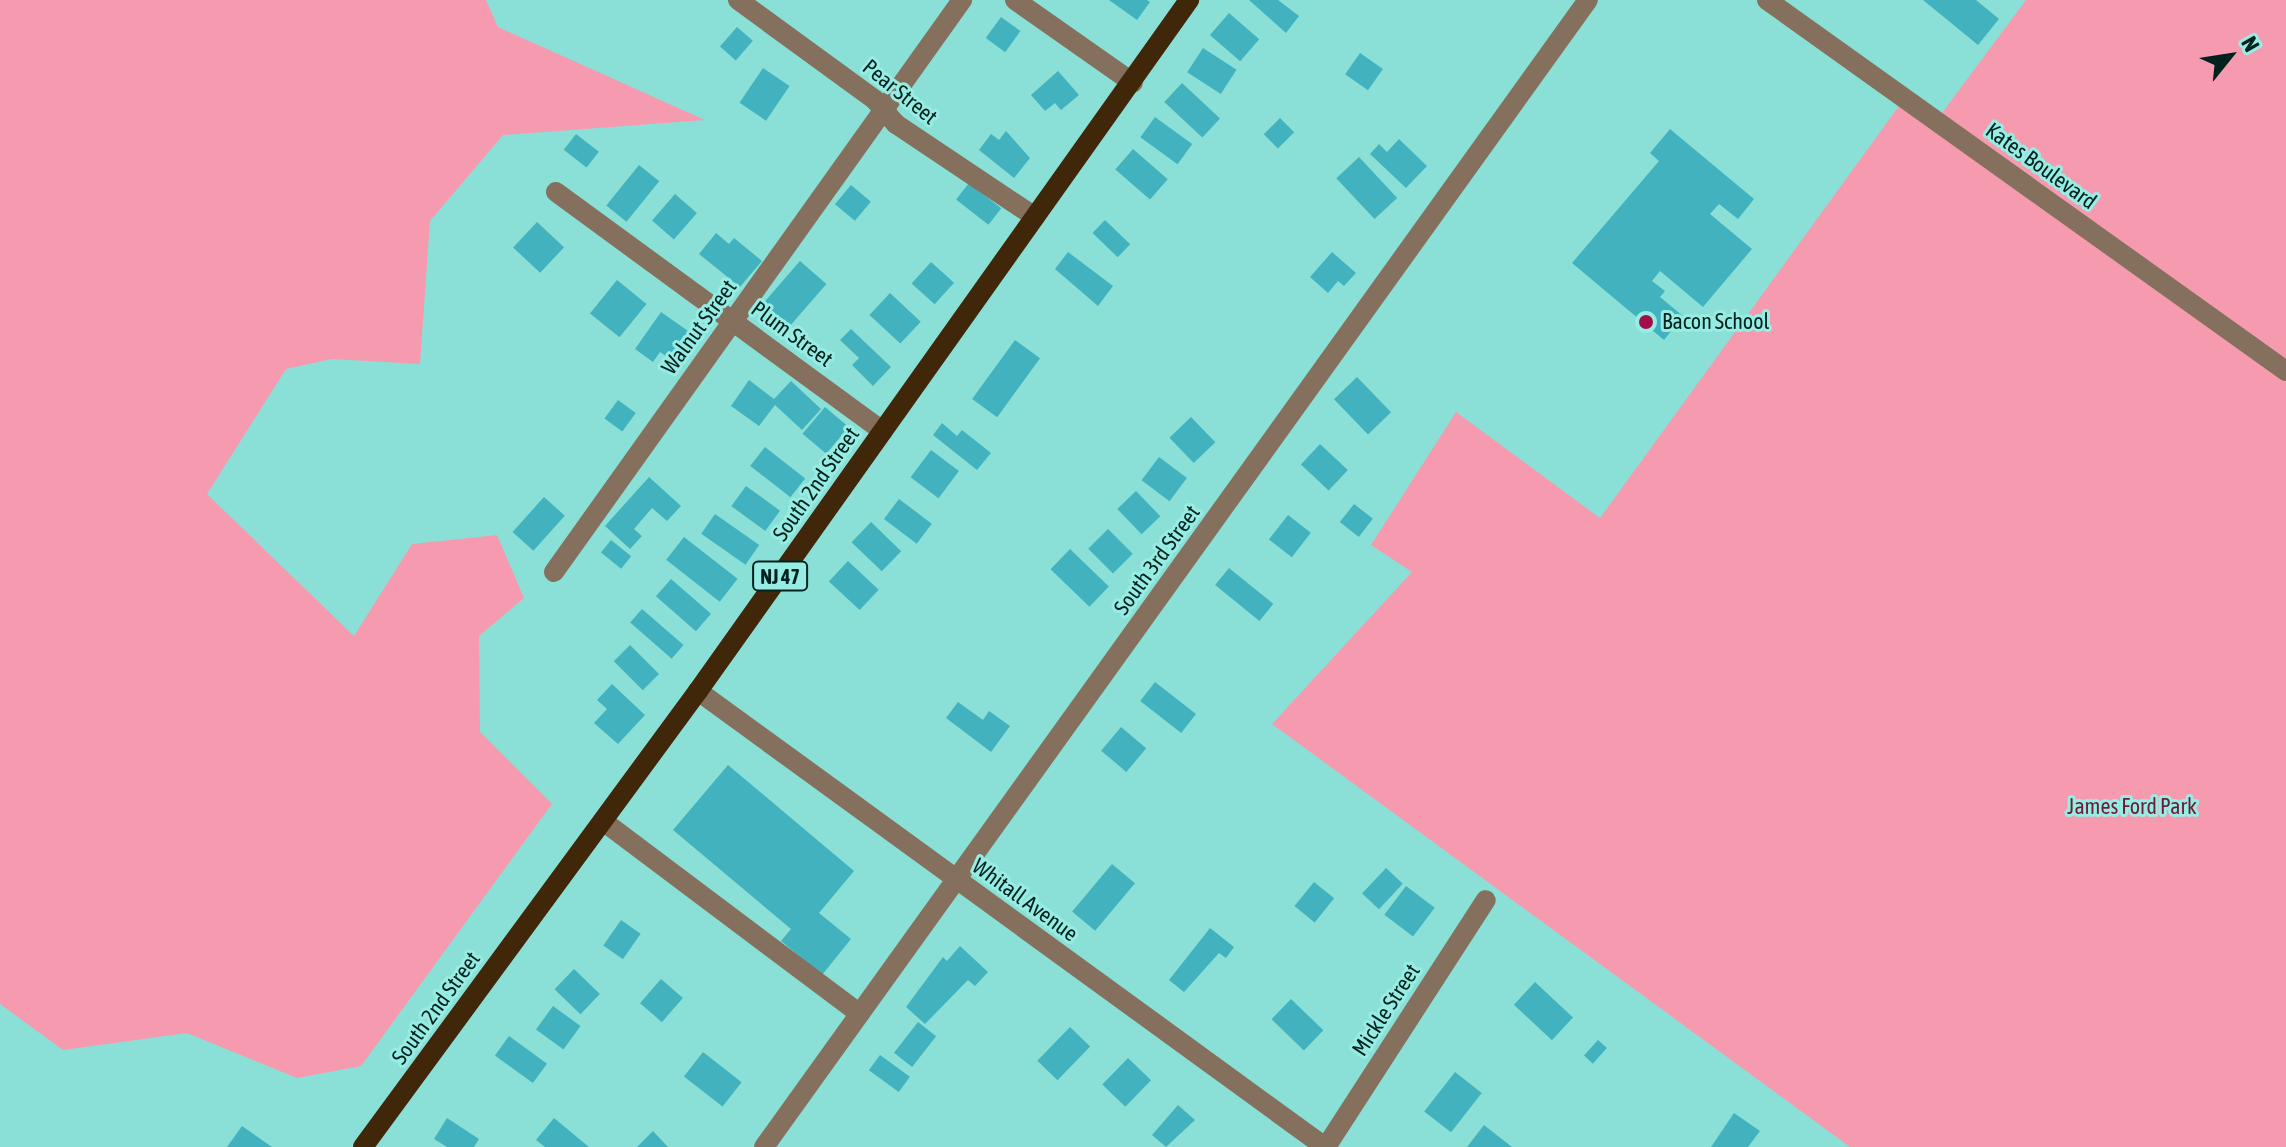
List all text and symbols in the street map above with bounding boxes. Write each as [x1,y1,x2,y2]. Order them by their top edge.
north arrow [2190,16,2270,96]
text: N [2236,32,2265,56]
street label: Pear Street [857,54,943,130]
street label: Kates Boulevard [1981,117,2101,215]
street label: Walnut Street [656,275,742,379]
street label: Plum Street [746,296,838,372]
place label: Bacon School [1662,309,1769,335]
marker: Bacon School [1637,313,1655,331]
street label: South 2nd Street [767,422,865,546]
street label: South 3rd Street [1108,500,1206,620]
road number: NJ 47 [752,560,808,592]
park label: James Ford Park [2067,794,2197,820]
street label: Whitall Avenue [967,853,1083,947]
street label: South 2nd Street [386,946,486,1070]
street label: Mickle Street [1346,959,1426,1061]

